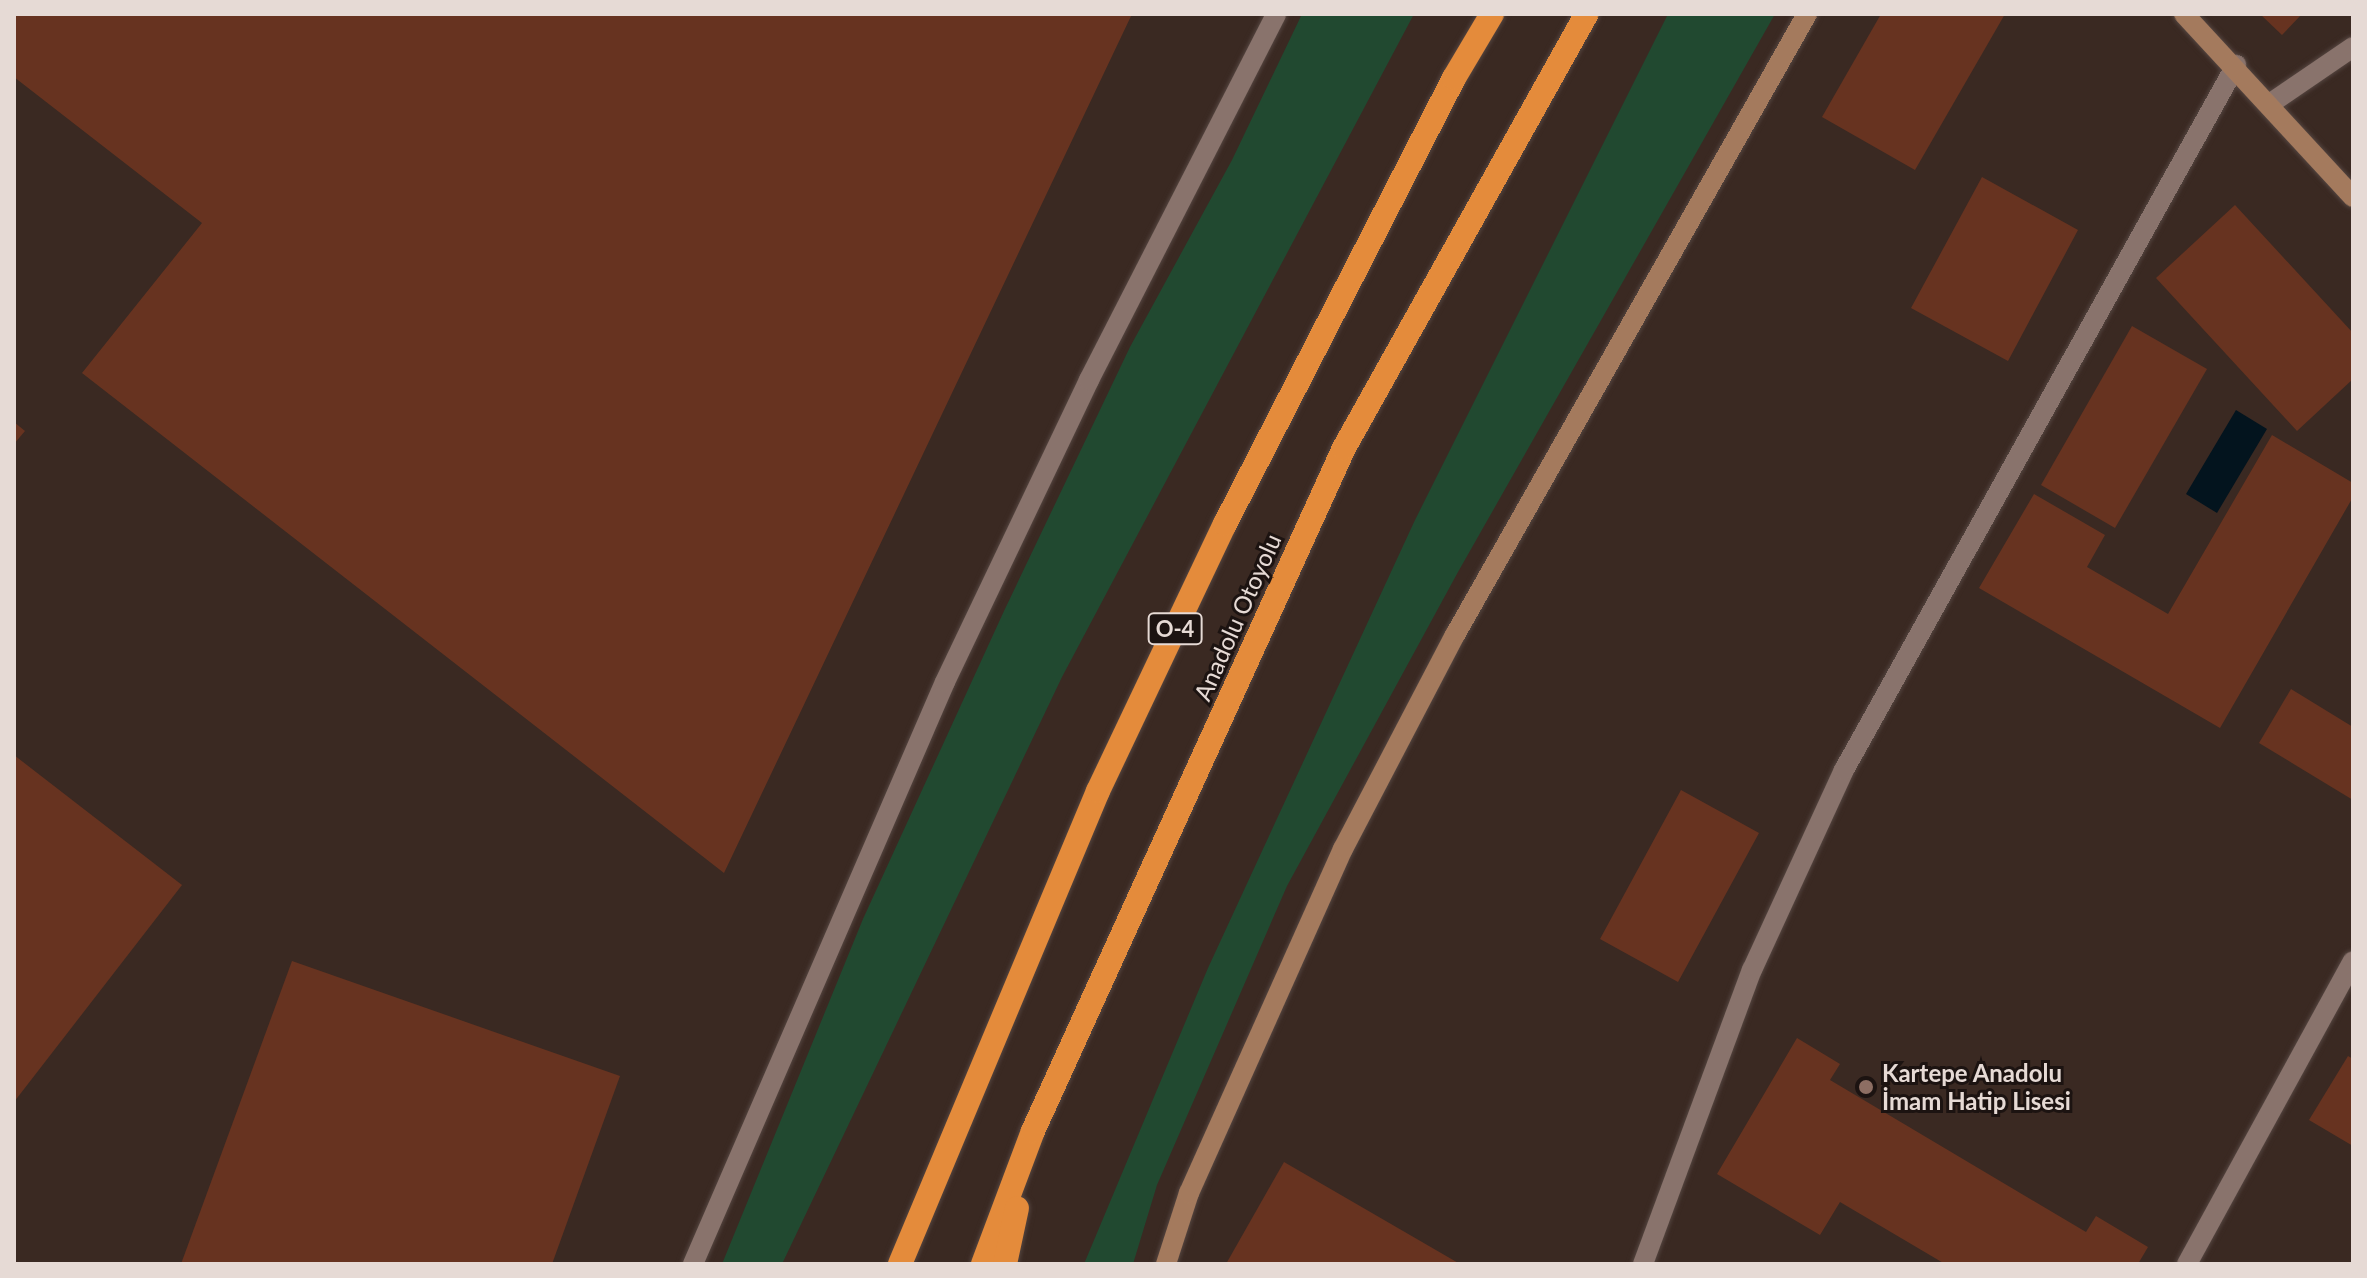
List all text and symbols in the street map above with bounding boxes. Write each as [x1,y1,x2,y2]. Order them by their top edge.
street label: Anadolu Otoyolu [1187,529,1287,705]
road number: O-4 [1147,611,1203,647]
place label: Kartepe Anadolu İmam Hatip Lisesi [1882,1059,2071,1115]
marker: Kartepe Anadolu İmam Hatip Lisesi [1857,1078,1875,1096]

